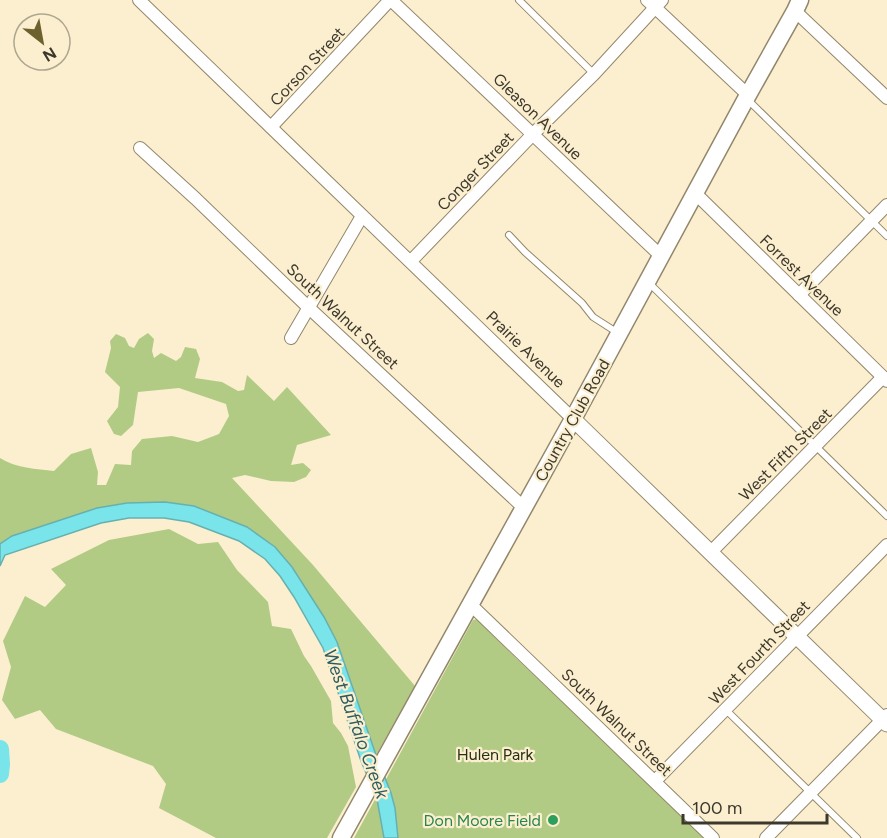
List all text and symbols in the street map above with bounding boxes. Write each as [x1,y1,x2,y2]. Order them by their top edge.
north arrow [12,12,72,72]
street label: Corson Street [266,23,349,110]
text: N [39,43,60,66]
street label: Gleason Avenue [489,69,586,164]
street label: Conger Street [433,128,518,215]
street label: Forrest Avenue [756,231,848,320]
street label: South Walnut Street [283,260,403,373]
street label: Prairie Avenue [482,307,569,392]
street label: Country Club Road [531,356,614,485]
street label: West Fifth Street [735,404,836,505]
street label: West Fourth Street [705,597,814,708]
water label: West Buffalo Creek [319,646,394,803]
street label: South Walnut Street [558,665,676,780]
park label: Hulen Park [457,745,533,764]
scale bar [683,787,827,825]
text: 100 m [692,797,742,819]
place label: Don Moore Field [424,811,541,830]
marker: Don Moore Field [546,813,560,827]

